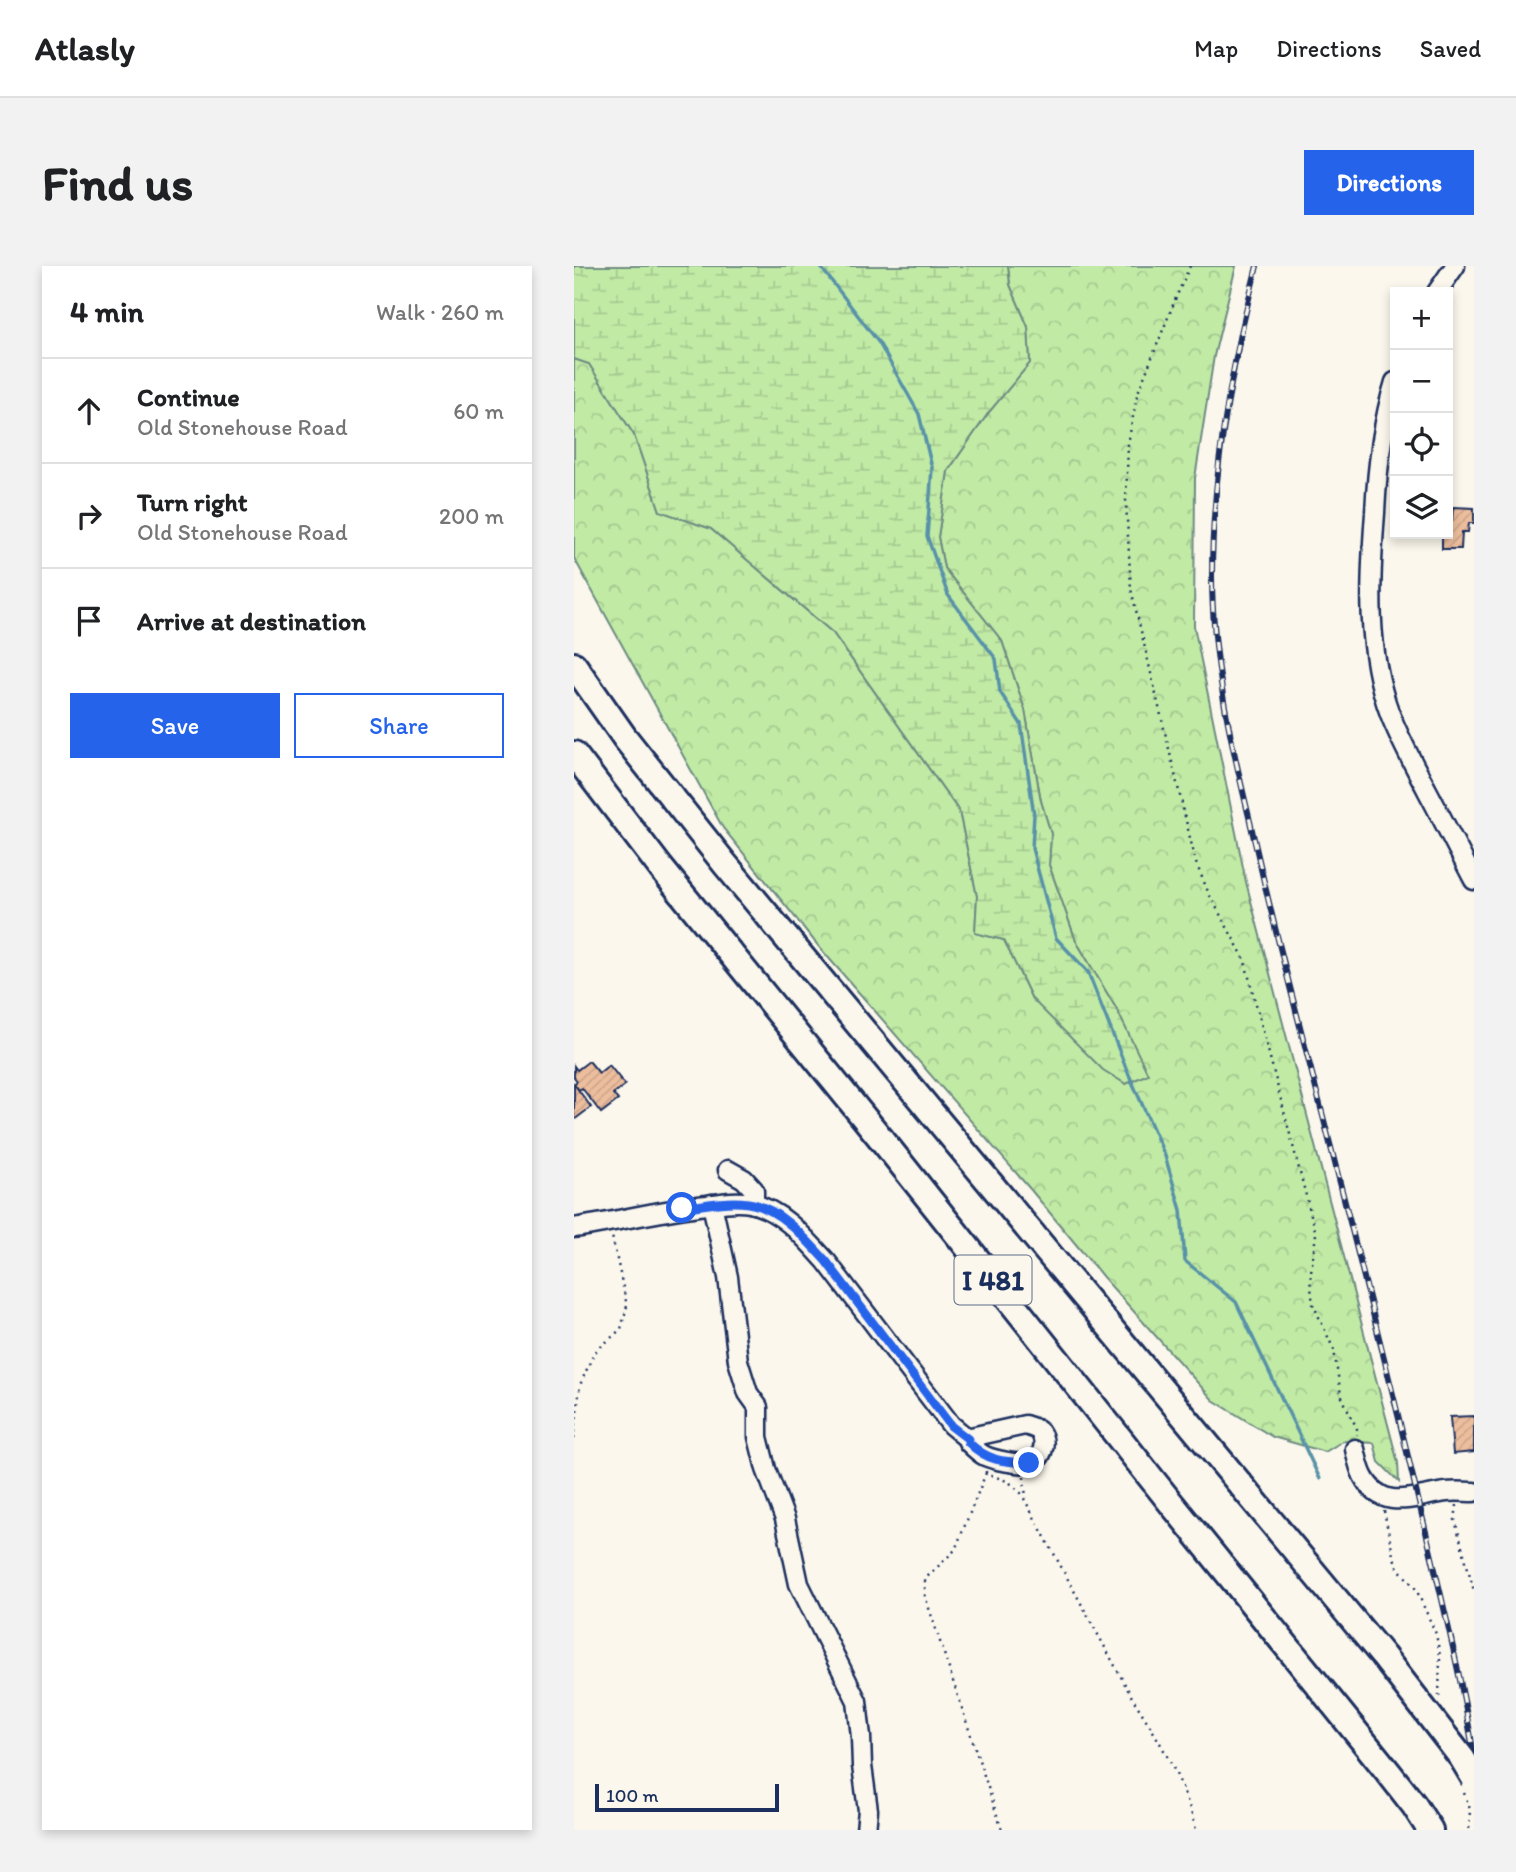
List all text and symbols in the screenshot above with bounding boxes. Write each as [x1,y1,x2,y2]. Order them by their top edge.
text: Atlasly [35,29,135,68]
text: Map [1194,34,1238,63]
text: Directions [1276,34,1382,63]
text: Saved [1420,34,1481,63]
button: Directions [1304,150,1474,215]
text: Find us [42,153,193,212]
map controls [1390,287,1453,539]
button: + [1390,287,1453,350]
text: 4 min [70,293,144,330]
text: Walk · 260 m [376,298,504,326]
button: − [1390,350,1453,413]
text: Continue [137,381,240,413]
icon: ahead [70,392,108,430]
text: 60 m [453,397,504,425]
text: Old Stonehouse Road [137,413,348,441]
button: locate [1390,413,1453,476]
button: layers [1390,476,1453,539]
text: Turn right [137,486,248,518]
icon: right [70,497,108,535]
text: 200 m [439,502,504,530]
text: Old Stonehouse Road [137,518,348,546]
icon: arrive [70,602,108,640]
text: Arrive at destination [137,605,366,637]
button: Save [70,693,280,758]
button: Share [294,693,504,758]
route start [666,1192,697,1223]
road number: I 481 [954,1256,1032,1304]
route end [1013,1447,1044,1478]
scale bar [595,1781,779,1813]
text: 100 m [606,1784,658,1807]

